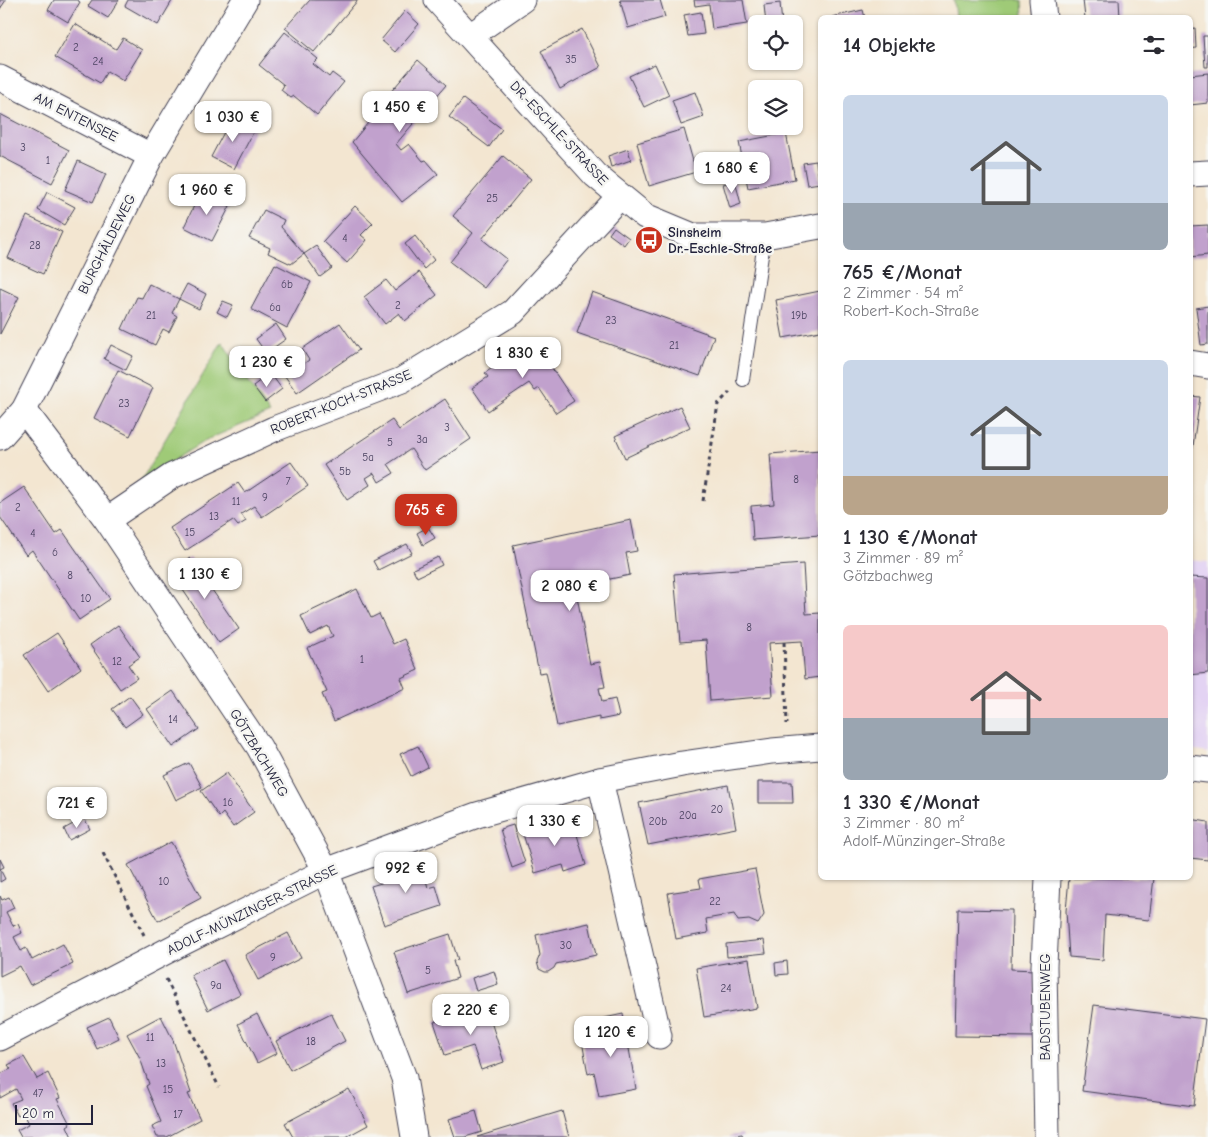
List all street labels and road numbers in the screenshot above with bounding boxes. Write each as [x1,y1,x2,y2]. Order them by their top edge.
street label: DR.-ESCHLE-STRASSE [506,77,612,189]
street label: AM ENTENSEE [31,89,121,145]
street label: BURGHÄLDEWEG [75,191,139,297]
street label: ROBERT-KOCH-STRASSE [268,366,414,438]
street label: GÖTZBACHWEG [226,706,292,800]
street label: ADOLF-MÜNZINGER-STRASSE [164,861,340,959]
street label: BADSTUBENWEG [1037,953,1054,1061]

